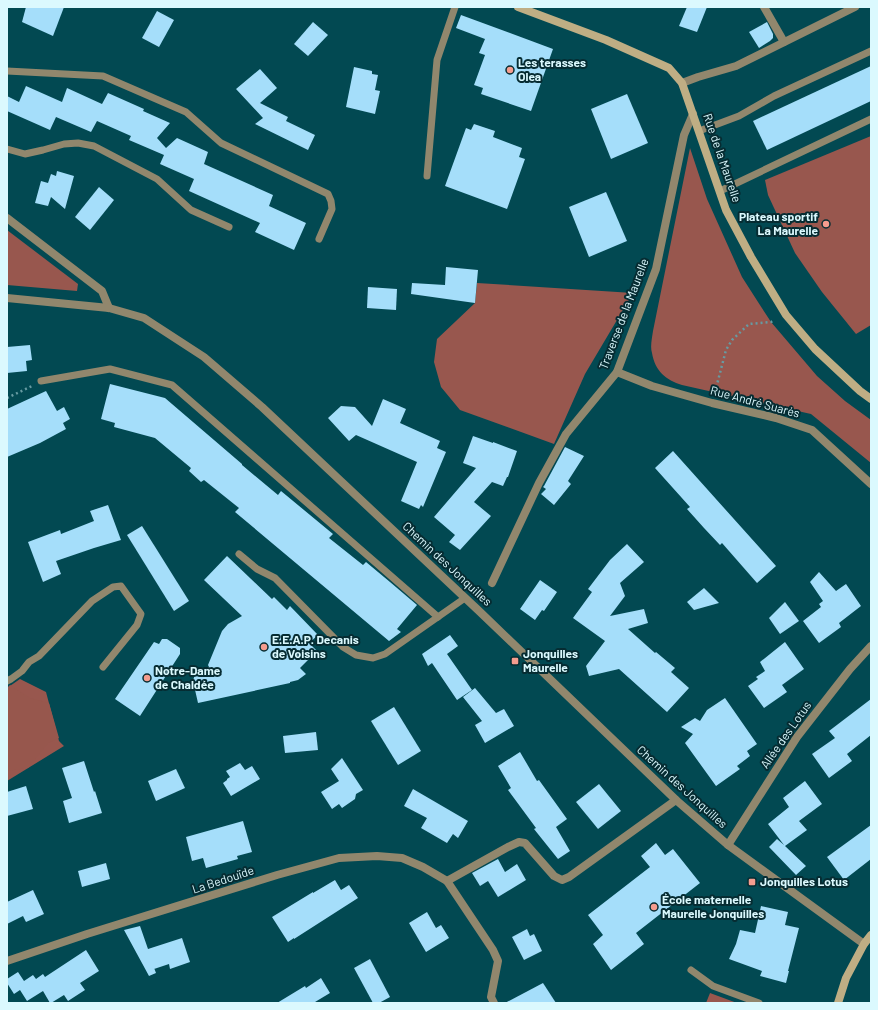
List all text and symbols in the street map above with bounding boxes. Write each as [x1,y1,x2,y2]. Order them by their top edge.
place label: Les terasses Olea [518,55,586,83]
marker: Les terasses Olea [505,65,515,75]
street label: Rue de la Maurelle [701,111,745,204]
place label: Plateau sportif La Maurelle [739,209,818,237]
marker: Plateau sportif La Maurelle [821,219,831,229]
street label: Traverse de la Maurelle [595,256,651,371]
street label: Rue André Suarès [709,382,802,420]
street label: Chemin des Jonquilles [400,518,495,608]
place label: E.E.A.P. Decanis de Voisins [272,632,359,660]
marker: E.E.A.P. Decanis de Voisins [259,642,269,652]
place label: Jonquilles Maurelle [523,646,578,674]
marker: Jonquilles Maurelle [510,656,520,666]
place label: Notre-Dame de Chaldée [155,663,221,691]
marker: Notre-Dame de Chaldée [142,673,152,683]
street label: Allée des Lotus [757,698,814,771]
street label: Chemin des Jonquilles [635,742,731,831]
street label: La Bedouïde [190,862,255,896]
place label: Jonquilles Lotus [760,874,848,888]
marker: Jonquilles Lotus [747,877,757,887]
place label: École maternelle Maurelle Jonquilles [662,892,764,920]
marker: École maternelle Maurelle Jonquilles [649,902,659,912]

